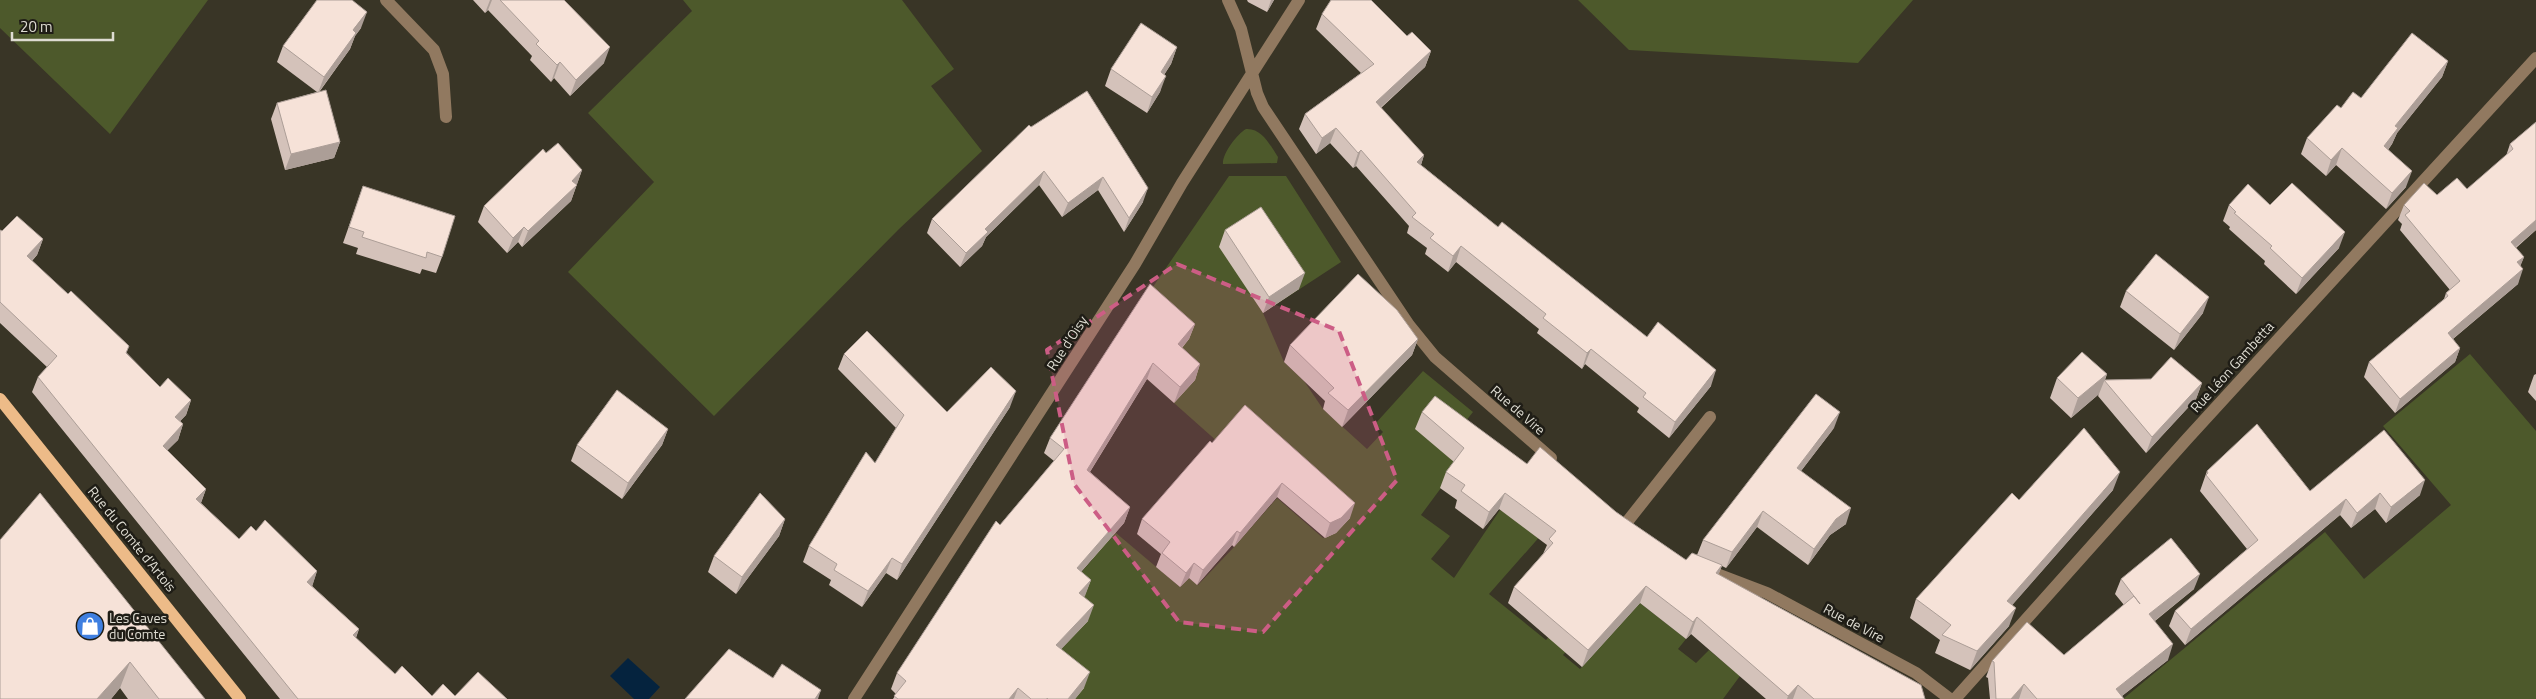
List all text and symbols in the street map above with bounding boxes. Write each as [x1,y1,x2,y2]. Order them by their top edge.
scale bar [12,10,114,42]
text: 20 m [20,15,53,38]
street label: Rue d'Oisy [1041,311,1092,374]
street label: Rue Léon Gambetta [2185,316,2278,417]
street label: Rue de Vire [1486,380,1550,439]
street label: Rue du Comte d'Artois [83,481,182,596]
street label: Rue de Vire [1820,598,1889,647]
place label: Les Caves du Comte [109,607,167,644]
shop icon: Les Caves du Comte [75,611,105,641]

